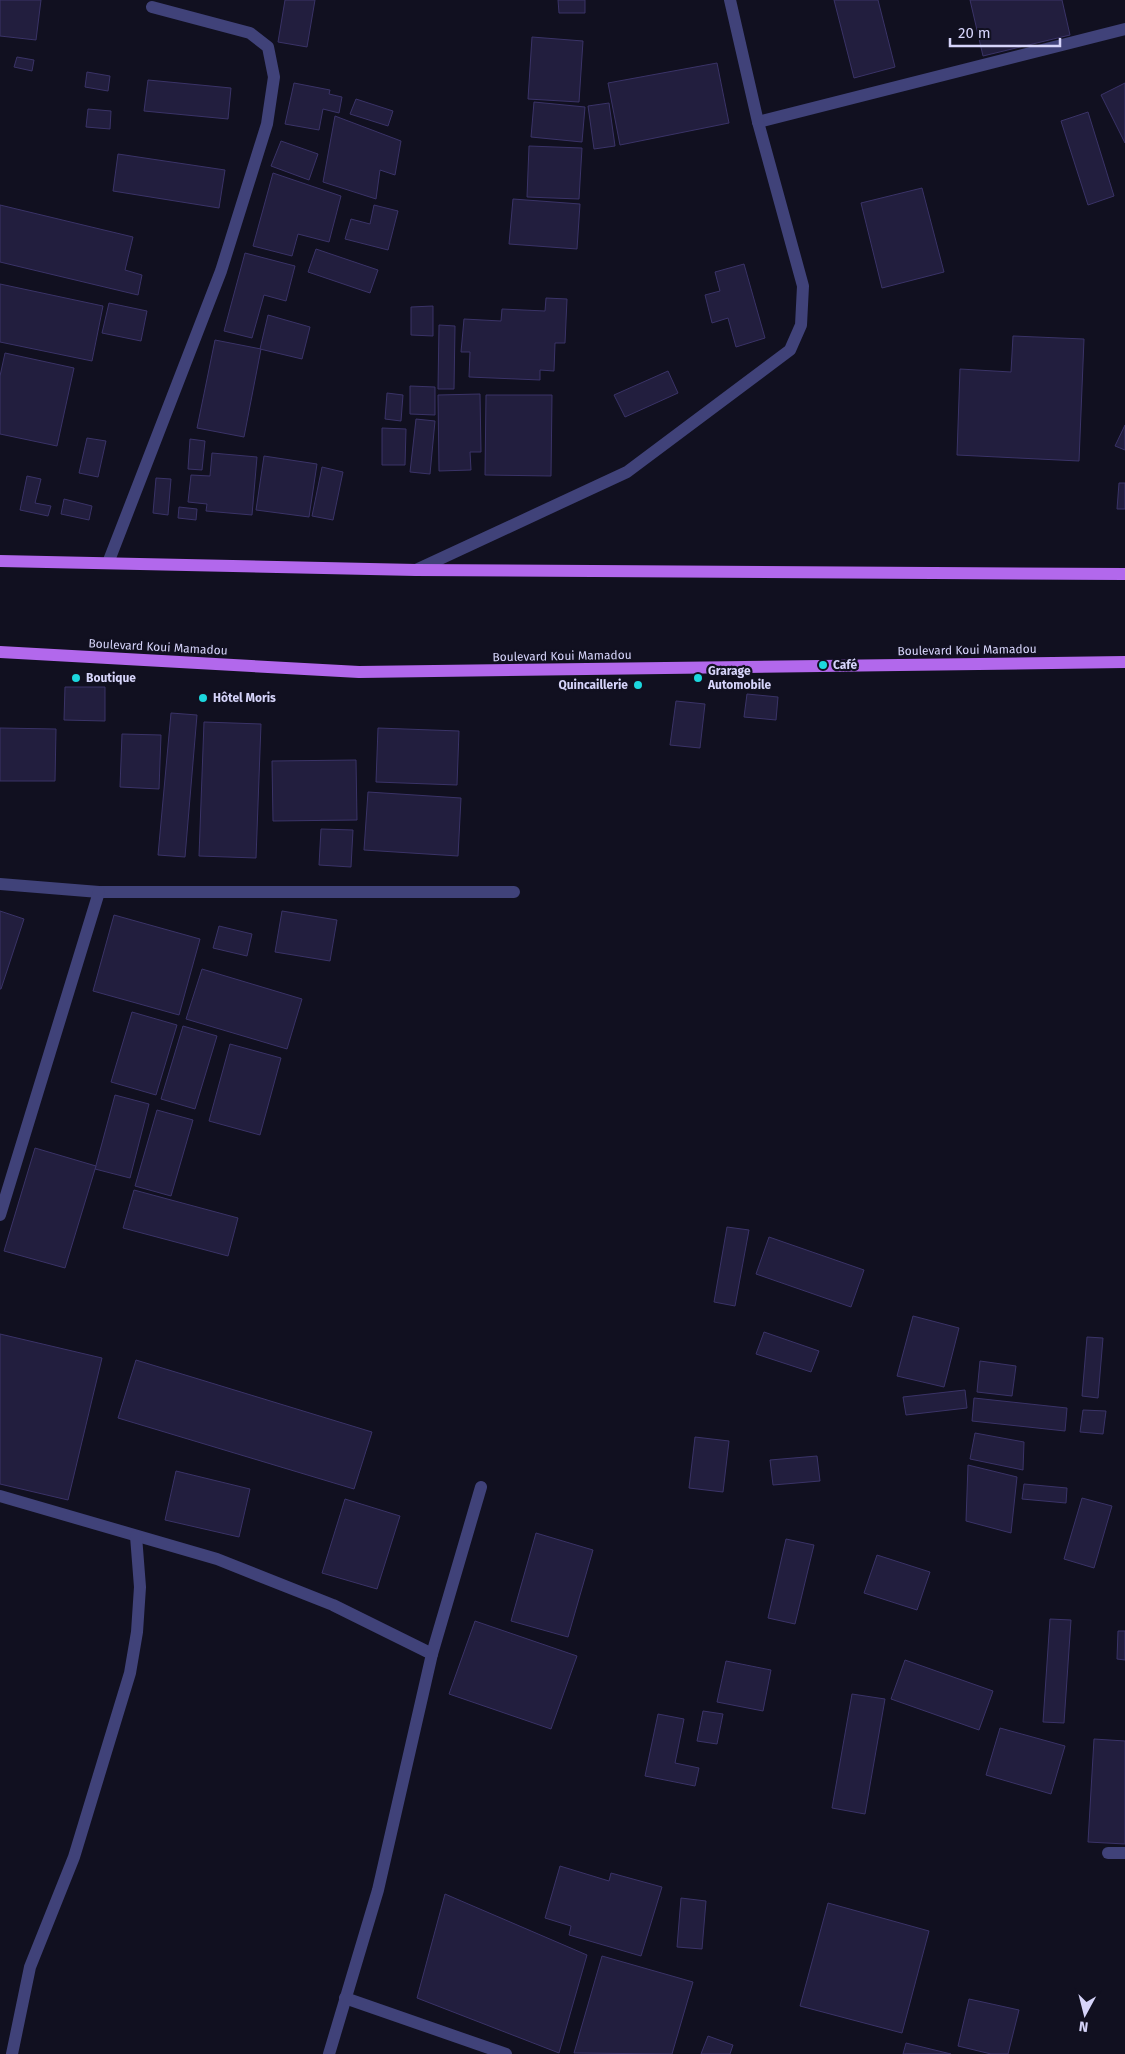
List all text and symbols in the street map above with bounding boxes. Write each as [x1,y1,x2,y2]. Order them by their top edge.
scale bar [950,15,1060,47]
text: 20 m [958,24,991,42]
street label: Boulevard Koui Mamadou [88,636,228,658]
street label: Boulevard Koui Mamadou [897,642,1037,658]
street label: Boulevard Koui Mamadou [492,648,632,664]
place label: Café [833,658,858,672]
marker: Café [817,659,829,671]
place label: Grarage Automobile [707,664,772,692]
place label: Boutique [86,671,136,685]
marker: Boutique [70,672,82,684]
marker: Grarage Automobile [692,672,704,684]
place label: Quincaillerie [558,678,628,692]
marker: Quincaillerie [632,679,644,691]
place label: Hôtel Moris [213,691,276,705]
marker: Hôtel Moris [197,692,209,704]
north arrow [1060,1989,1110,2039]
text: N [1078,2017,1089,2035]

